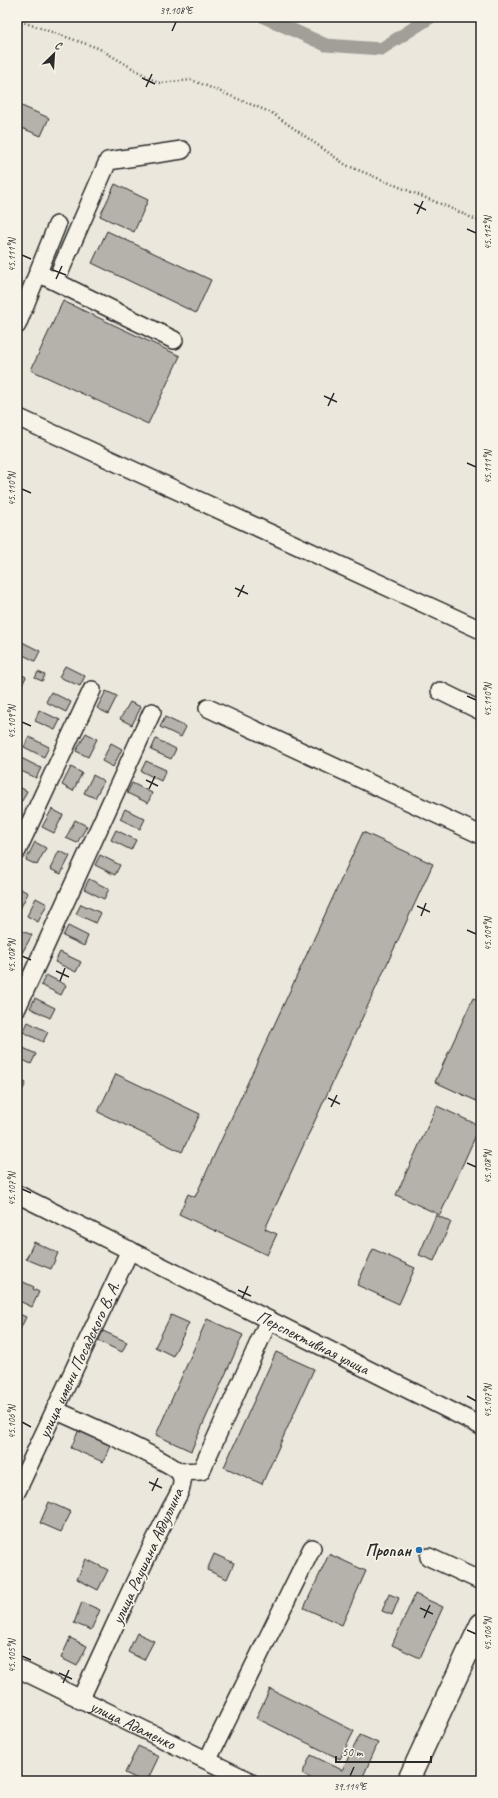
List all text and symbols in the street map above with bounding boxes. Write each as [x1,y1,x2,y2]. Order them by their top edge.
text: 39.108°E [160,4,194,17]
north arrow [34,34,74,74]
text: С [53,37,65,53]
text: 45.112°N [481,214,494,250]
text: 45.111°N [5,236,18,272]
text: 45.111°N [481,448,494,484]
text: 45.110°N [5,470,18,506]
text: 45.110°N [481,681,494,717]
text: 45.109°N [5,703,18,739]
text: 45.109°N [481,915,494,951]
text: 45.108°N [5,937,18,973]
text: 45.108°N [481,1148,494,1184]
text: 45.107°N [5,1170,18,1206]
street label: улица имени Посадского В. А. [33,1278,125,1442]
street label: Перспективная улица [253,1306,373,1380]
text: 45.107°N [481,1382,494,1418]
text: 45.106°N [5,1403,18,1439]
street label: улица Раушана Абдуллина [106,1483,189,1629]
place label: Пропан [365,1540,412,1561]
marker: Пропан [414,1545,424,1555]
text: 45.106°N [481,1615,494,1651]
text: 45.105°N [5,1637,18,1673]
street label: улица Адаменко [86,1695,180,1755]
scale bar [336,1738,431,1764]
text: 50 m [342,1744,364,1760]
text: 39.114°E [334,1780,368,1793]

